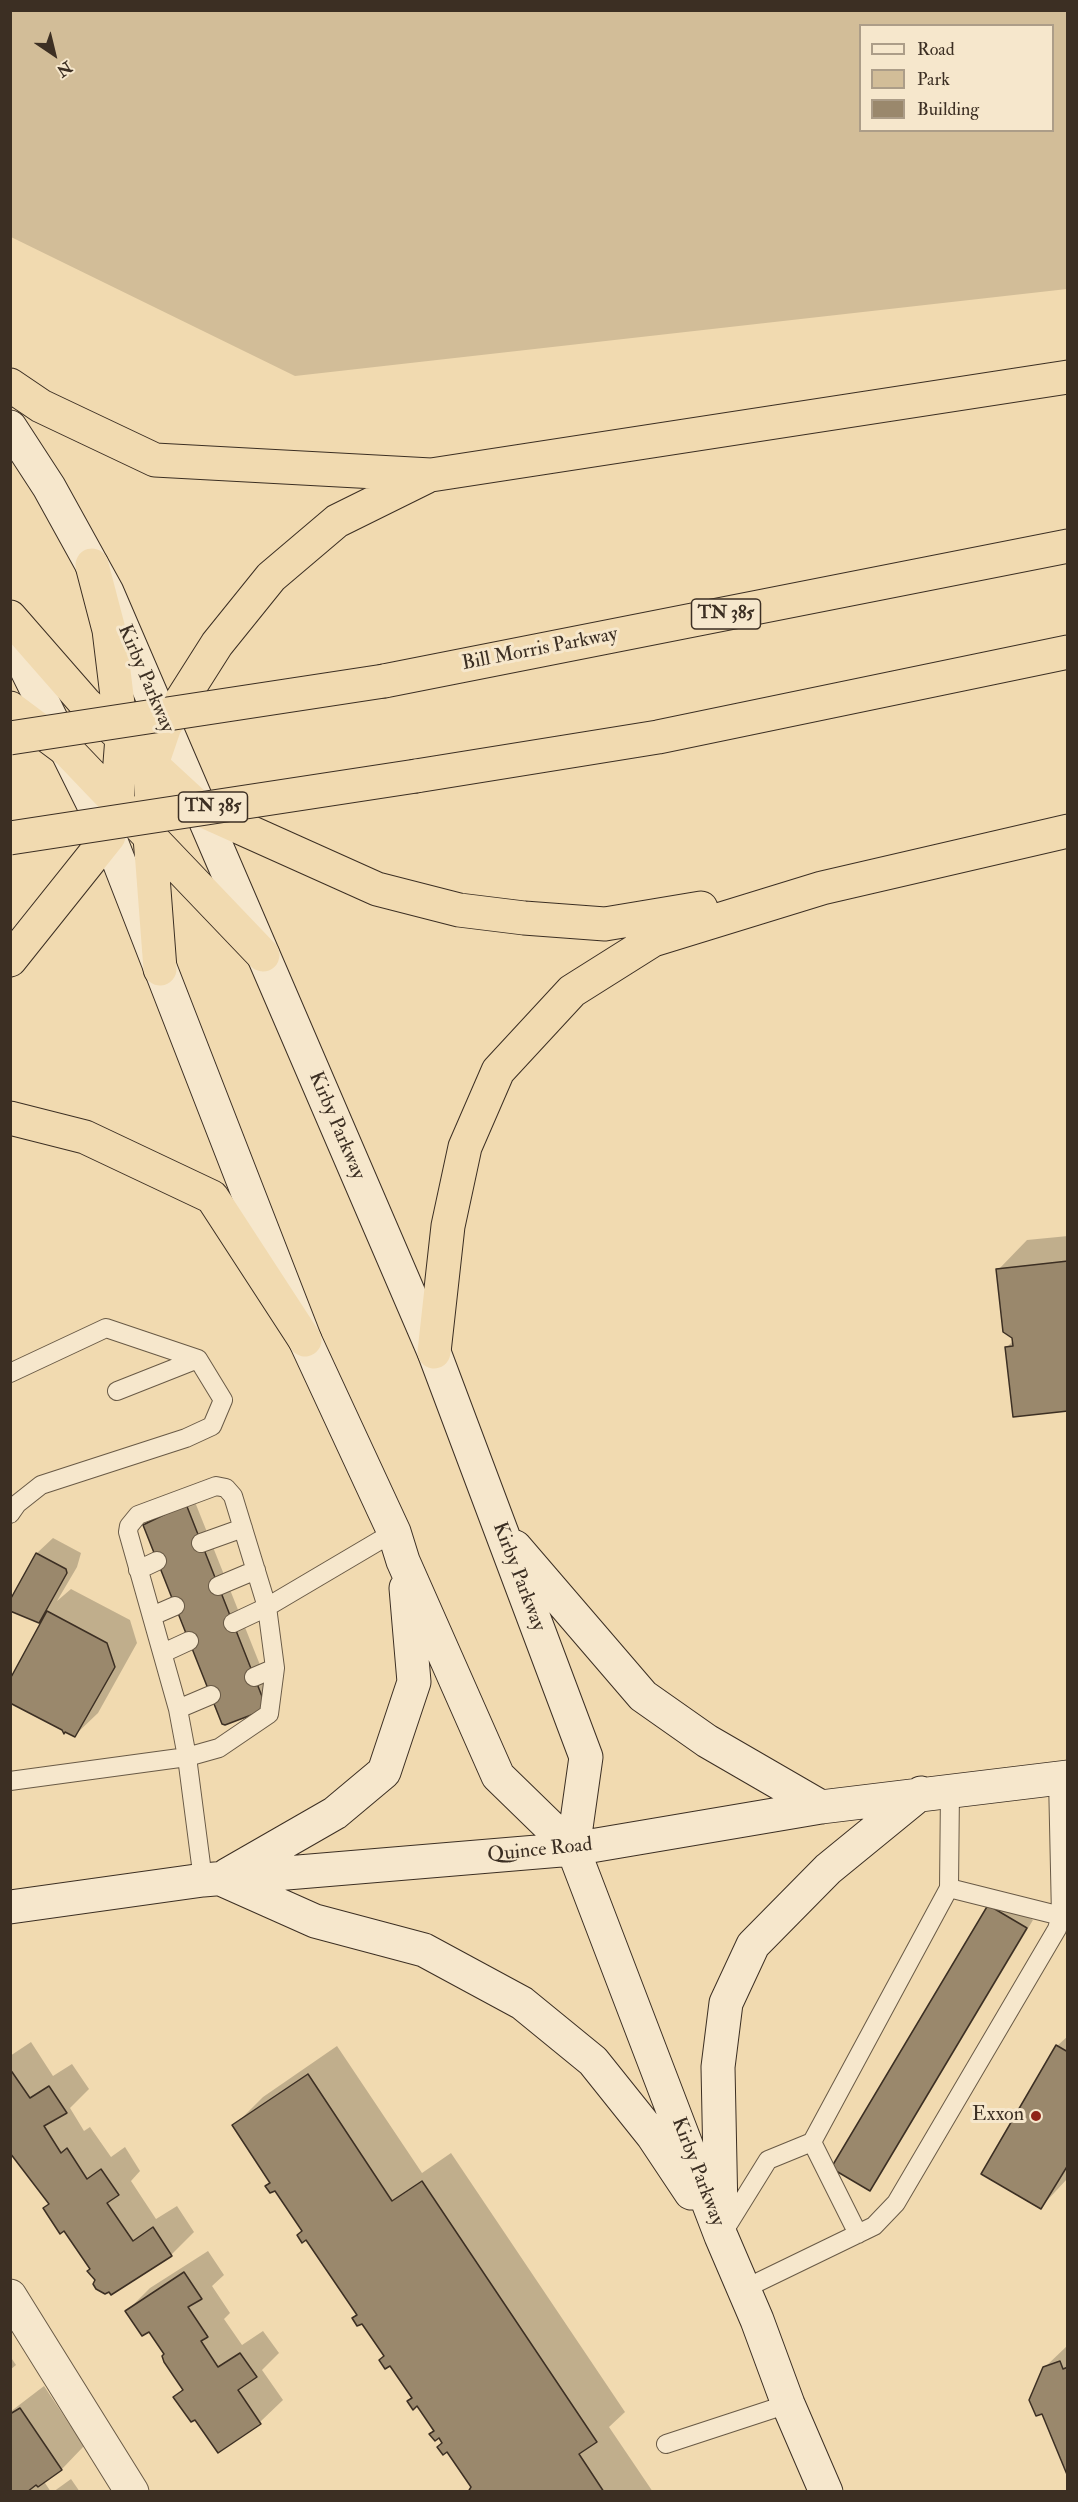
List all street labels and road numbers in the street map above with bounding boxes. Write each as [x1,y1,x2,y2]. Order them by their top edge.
road number: TN 385 [692,599,760,629]
street label: Kirby Parkway [112,621,178,737]
street label: Bill Morris Parkway [460,623,620,677]
road number: TN 385 [178,792,248,822]
street label: Kirby Parkway [303,1068,369,1184]
street label: Kirby Parkway [486,1519,550,1635]
street label: Quince Road [486,1834,594,1868]
street label: Kirby Parkway [665,2114,729,2230]

